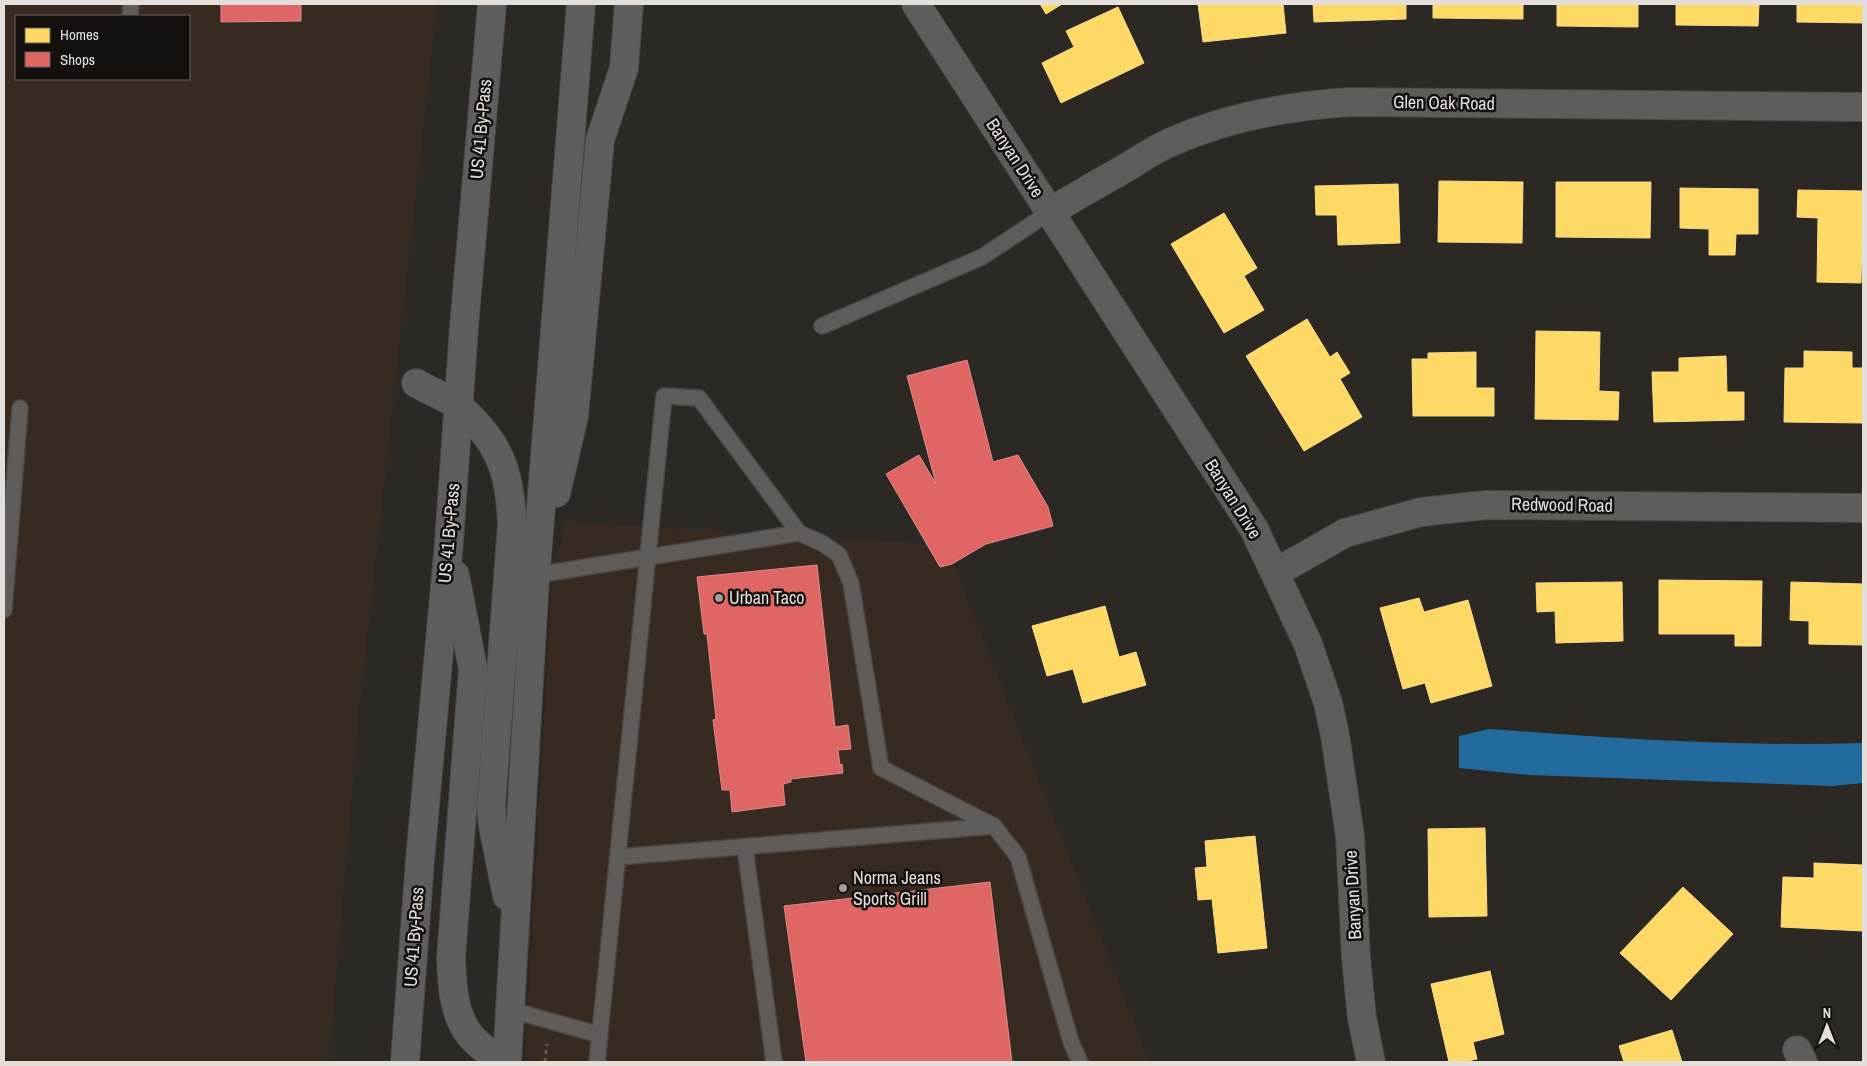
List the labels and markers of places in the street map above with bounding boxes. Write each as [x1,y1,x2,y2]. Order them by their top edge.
place label: Urban Taco [729,585,805,610]
marker: Urban Taco [713,592,725,604]
place label: Norma Jeans Sports Grill [853,865,941,911]
marker: Norma Jeans Sports Grill [837,882,849,894]

